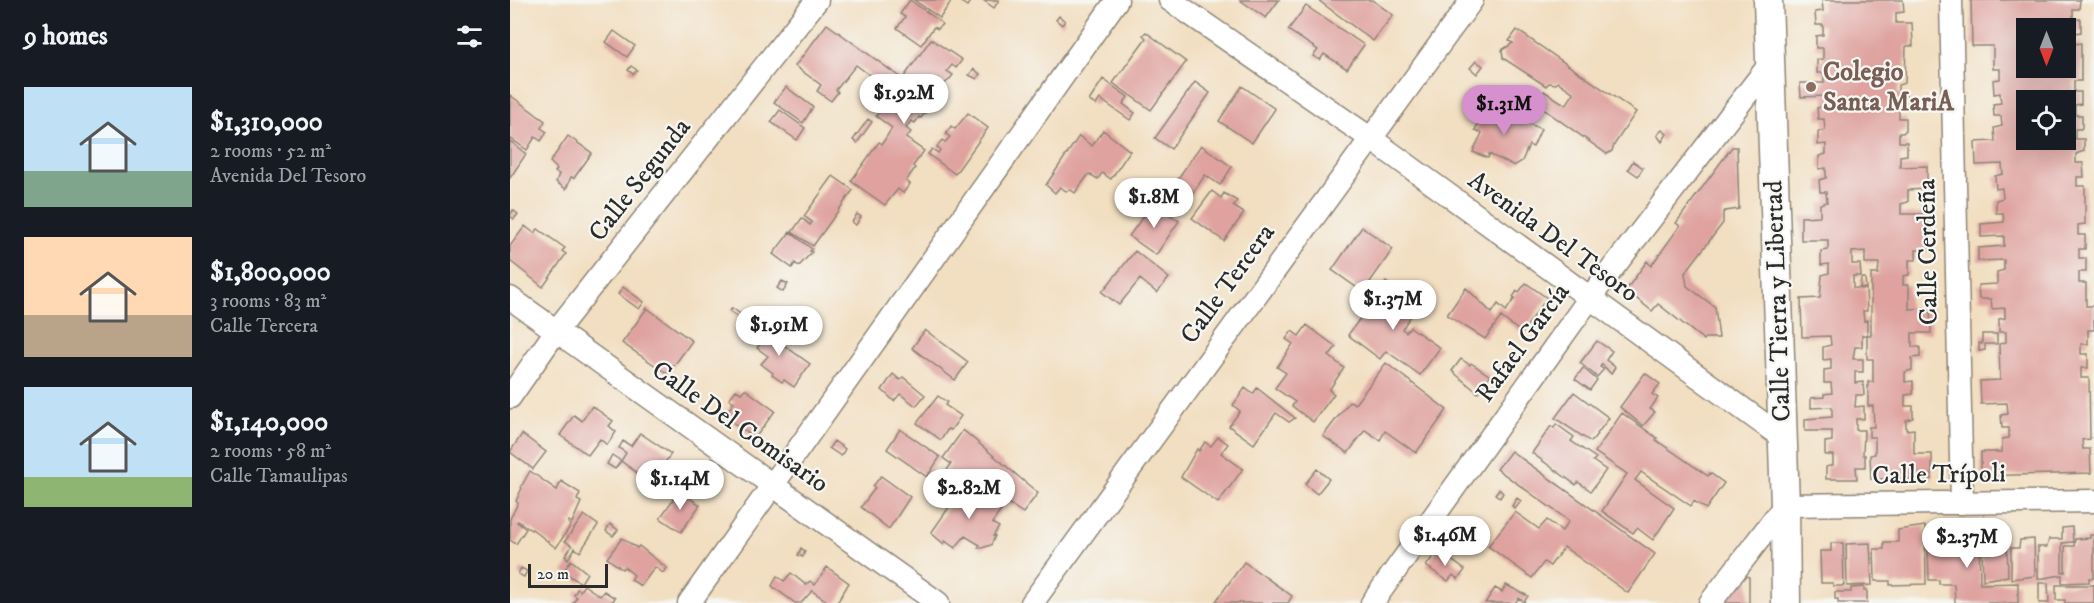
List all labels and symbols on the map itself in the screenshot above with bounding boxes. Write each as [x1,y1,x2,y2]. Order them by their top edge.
north arrow [2016,18,2076,78]
place label: Colegio Santa MariA [1823,56,1955,119]
pin: $1.92M [855,74,953,125]
marker: Colegio Santa MariA [1804,80,1818,94]
pin: $1.31M [1455,85,1553,136]
street label: Calle Segunda [582,112,698,248]
street label: Avenida Del Tesoro [1461,164,1645,310]
pin: $1.8M [1112,178,1196,229]
street label: Calle Cerdeña [1910,179,1946,325]
street label: Calle Tierra y Libertad [1757,180,1799,422]
street label: Calle Tercera [1173,218,1283,350]
street label: Rafael García [1469,277,1577,409]
pin: $1.37M [1344,280,1442,331]
pin: $1.91M [730,306,828,357]
street label: Calle Del Comisario [645,354,835,500]
street label: Calle Trípoli [1872,457,2006,493]
pin: $1.14M [631,460,729,511]
pin: $2.82M [920,469,1018,520]
pin: $1.46M [1396,516,1494,567]
pin: $2.37M [1918,518,2016,569]
scale bar [528,561,608,588]

